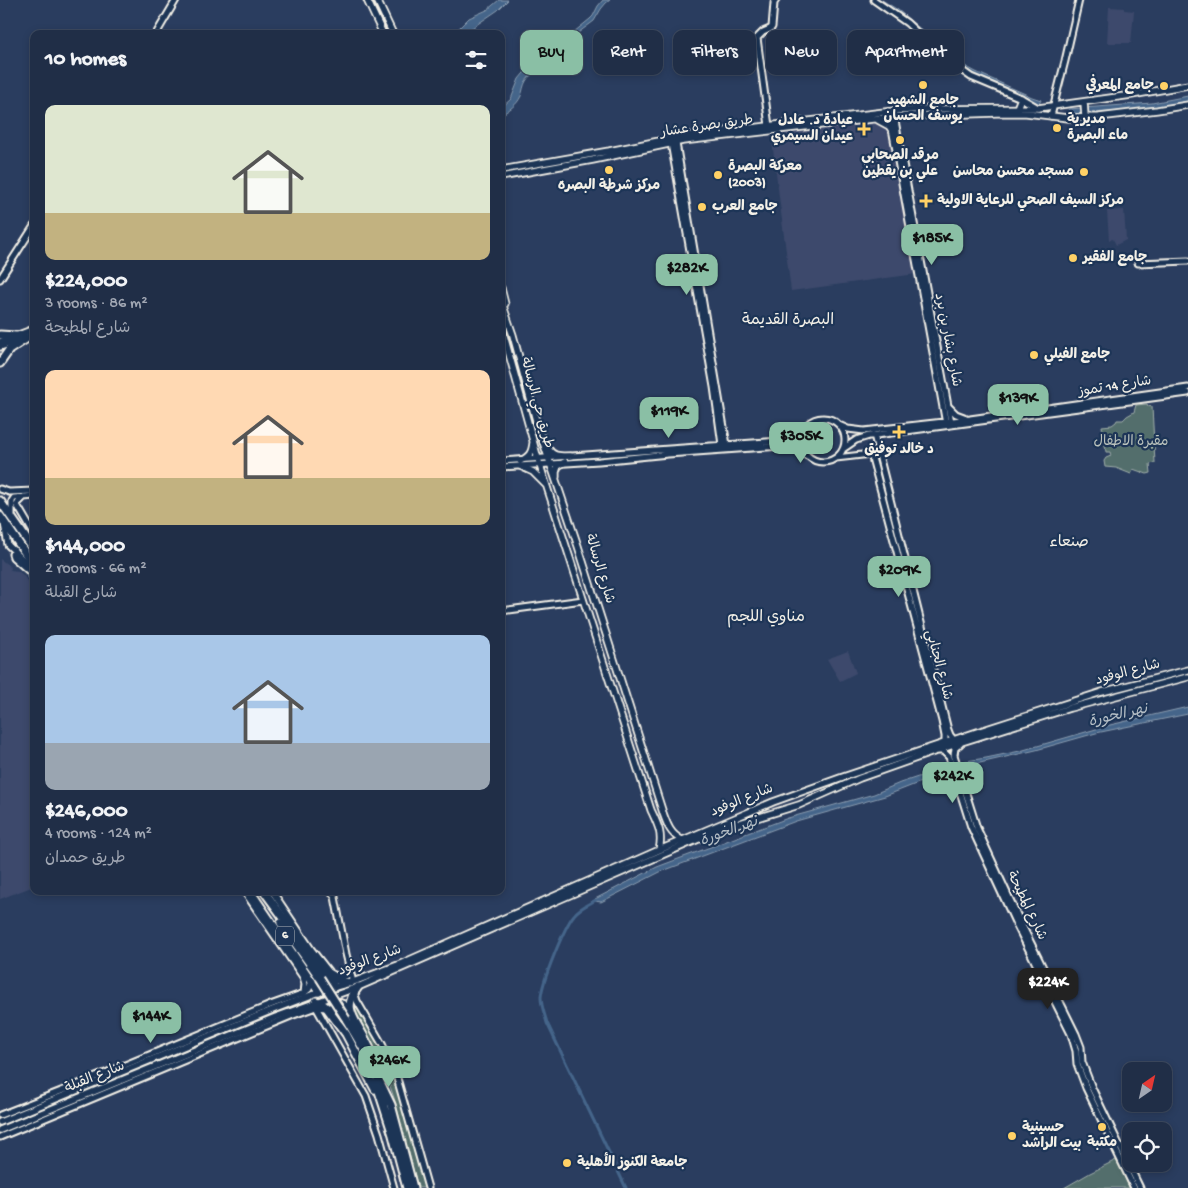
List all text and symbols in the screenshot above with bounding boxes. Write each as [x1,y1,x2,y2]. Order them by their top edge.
chip: Buy [520,30,583,75]
chip: Rent [593,30,663,75]
chip: Filters [673,30,756,75]
chip: New [766,30,837,75]
chip: Apartment [847,30,964,75]
icon: filters [462,46,490,74]
text: 10 homes [45,48,126,73]
place label: جامع المعرفي [1086,74,1154,95]
marker: جامع الشهيد يوسف الحسان [917,79,929,91]
marker: جامع المعرفي [1158,80,1170,92]
place label: جامع الشهيد يوسف الحسان [884,93,962,126]
street label: طريق بصرة عشار [658,112,755,142]
place label: مديرية ماء البصرة [1067,112,1128,145]
place label: عيادة د. عادل عيدان السيمري [771,113,854,146]
marker: عيادة د. عادل عيدان السيمري [857,122,871,136]
marker: مديرية ماء البصرة [1051,122,1063,134]
marker: مرقد الصحابي علي بن يقطين [894,134,906,146]
icon: home [223,137,313,227]
place label: مرقد الصحابي علي بن يقطين [861,147,939,183]
place label: معركة البصرة (2003) [728,159,802,192]
marker: مركز شرطة البصره [603,164,615,176]
place label: مسجد محسن محاسن [953,164,1074,181]
marker: مسجد محسن محاسن [1078,166,1090,178]
marker: معركة البصرة (2003) [712,169,724,181]
place label: مركز شرطة البصره [558,178,660,195]
place label: مركز السيف الصحي للرعاية الاولية [937,193,1124,212]
marker: مركز السيف الصحي للرعاية الاولية [919,194,933,208]
place label: جامع العرب [712,199,778,216]
marker: جامع العرب [696,201,708,213]
pin: $185K [897,224,967,266]
text: $185K [912,230,952,249]
place label: جامع الفقير [1081,250,1147,267]
marker: جامع الفقير [1067,252,1079,264]
pin: $282K [652,254,722,296]
text: $282K [667,260,707,279]
text: $224,000 [45,270,127,295]
street label: شارع بشار بن برد [930,292,964,388]
text: 3 rooms · 86 m² [45,295,148,314]
district label: البصرة القديمة [742,311,834,331]
text: شارع المطيحة [45,320,130,339]
place label: جامع الفيلي [1044,347,1110,366]
marker: جامع الفيلي [1028,349,1040,361]
street label: طريق حي الرسالة [514,356,556,451]
street label: شارع 14 تموز [1076,373,1153,401]
pin: $139K [983,384,1053,426]
text: $139K [999,390,1037,409]
pin: $119K [634,396,704,439]
icon: home [223,402,313,492]
text: $119K [651,403,687,422]
pin: $305K [766,422,836,464]
marker: د خالد توفيق [892,425,906,439]
text: $305K [780,428,822,447]
park label: مقبرة الاطفال [1094,433,1168,451]
place label: د خالد توفيق [864,440,934,459]
street label: شارع الرسالة [580,532,618,606]
district label: صنعاء [1049,534,1089,553]
text: $144,000 [45,535,125,560]
pin: $209K [864,556,934,598]
text: 2 rooms · 66 m² [45,560,146,579]
text: $209K [879,562,919,581]
text: شارع القبلة [45,585,117,604]
district label: مناوي اللجم [727,609,805,628]
street label: شارع الجنابي [919,628,956,702]
street label: شارع الوفود [1094,656,1162,690]
icon: home [223,667,313,757]
water label: نهر الخورة [1087,700,1151,732]
pin: $242K [918,762,988,804]
text: $242K [933,768,973,787]
street label: شارع الوفود [708,781,776,821]
text: $246,000 [45,800,128,825]
water label: نهر الخورة [698,813,762,851]
text: 4 rooms · 124 m² [45,825,152,844]
text: طريق حمدان [45,850,125,869]
street label: شارع المطيحة [1002,869,1050,943]
road number: 6 [276,926,294,946]
street label: شارع الوفود [336,942,404,980]
pin: $224K [1013,968,1083,1010]
text: $224K [1028,974,1068,993]
pin: $144K [116,1002,186,1044]
text: $144K [132,1008,170,1027]
pin: $246K [354,1046,424,1088]
text: $246K [369,1052,409,1071]
street label: شارع القبلة [63,1058,127,1098]
north arrow [1122,1062,1172,1112]
map controls [1122,1062,1172,1172]
place label: حسينية بيت الراشد [1022,1120,1082,1153]
marker: مكتبة [1096,1121,1108,1133]
button: locate [1122,1122,1172,1172]
marker: حسينية بيت الراشد [1006,1130,1018,1142]
place label: مكتبة [1087,1135,1117,1152]
place label: جامعة الكنوز الأهلية [577,1151,687,1172]
marker: جامعة الكنوز الأهلية [561,1157,573,1169]

